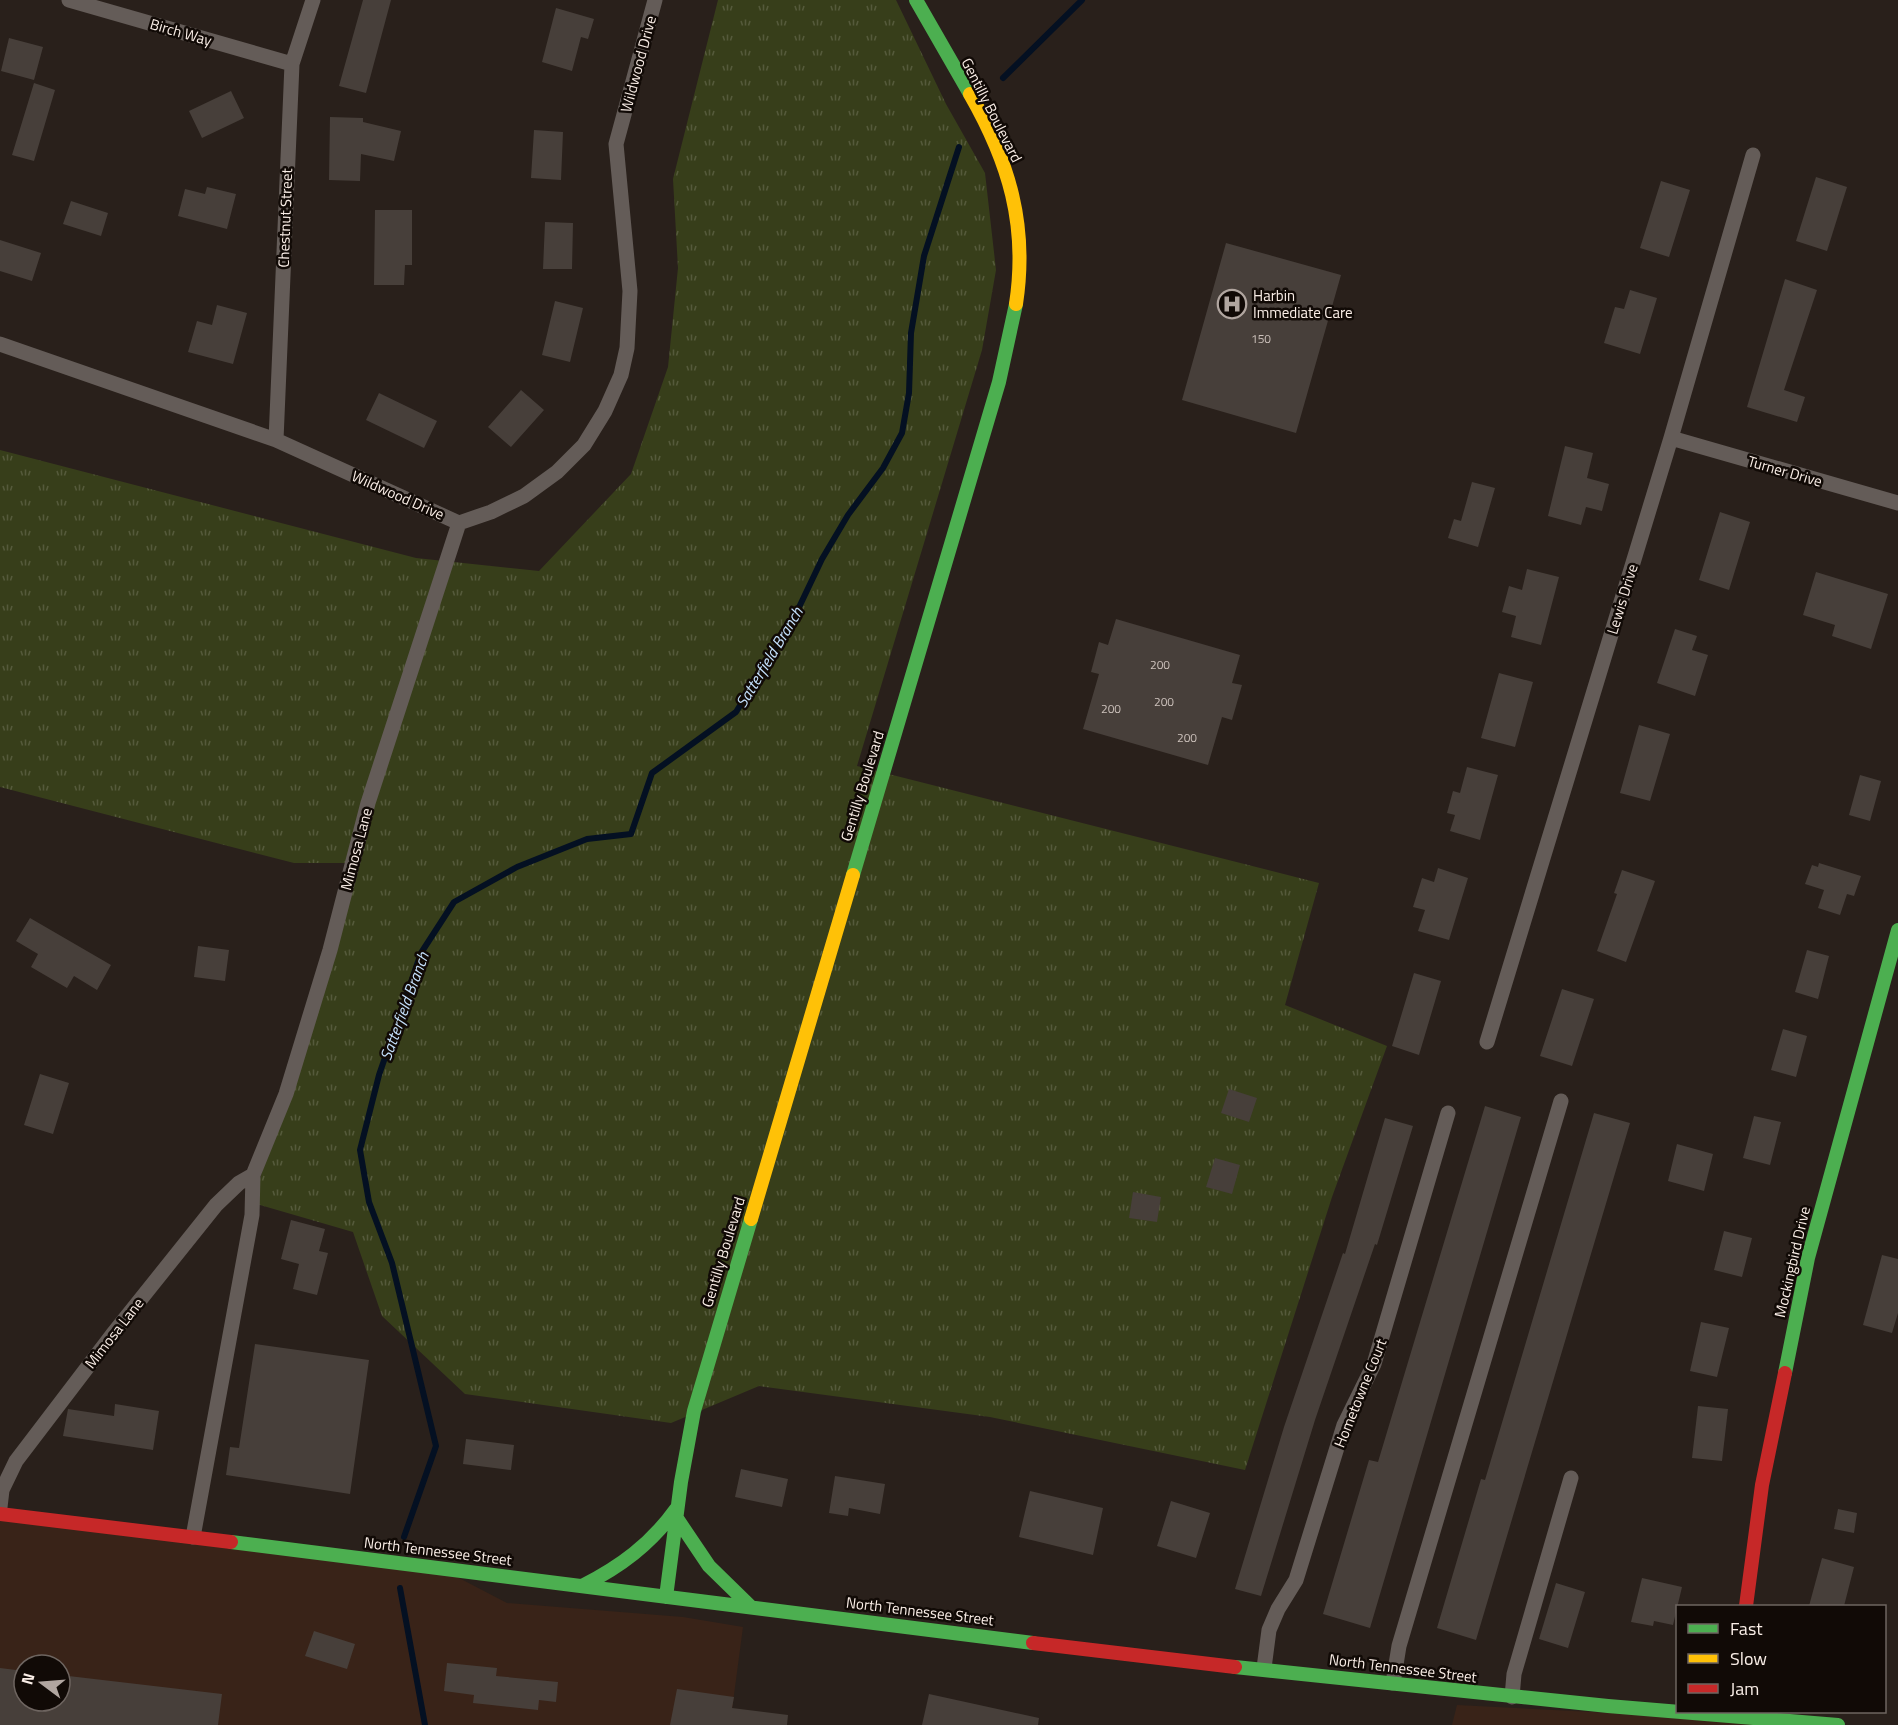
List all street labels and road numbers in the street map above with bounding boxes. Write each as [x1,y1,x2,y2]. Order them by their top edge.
street label: Birch Way [147,12,215,52]
street label: Wildwood Drive [614,13,662,115]
street label: Gentilly Boulevard [956,54,1028,166]
street label: Chestnut Street [272,167,298,268]
street label: Turner Drive [1745,449,1825,493]
street label: Wildwood Drive [348,464,448,526]
street label: Lewis Drive [1600,561,1644,637]
street label: Gentilly Boulevard [834,728,890,844]
street label: Mimosa Lane [334,805,378,893]
street label: Gentilly Boulevard [695,1194,751,1310]
street label: Mockingbird Drive [1768,1204,1816,1320]
street label: Mimosa Lane [79,1293,149,1373]
street label: Hometowne Court [1328,1334,1393,1451]
street label: North Tennessee Street [363,1531,514,1572]
street label: North Tennessee Street [845,1591,996,1632]
street label: North Tennessee Street [1328,1648,1479,1689]

